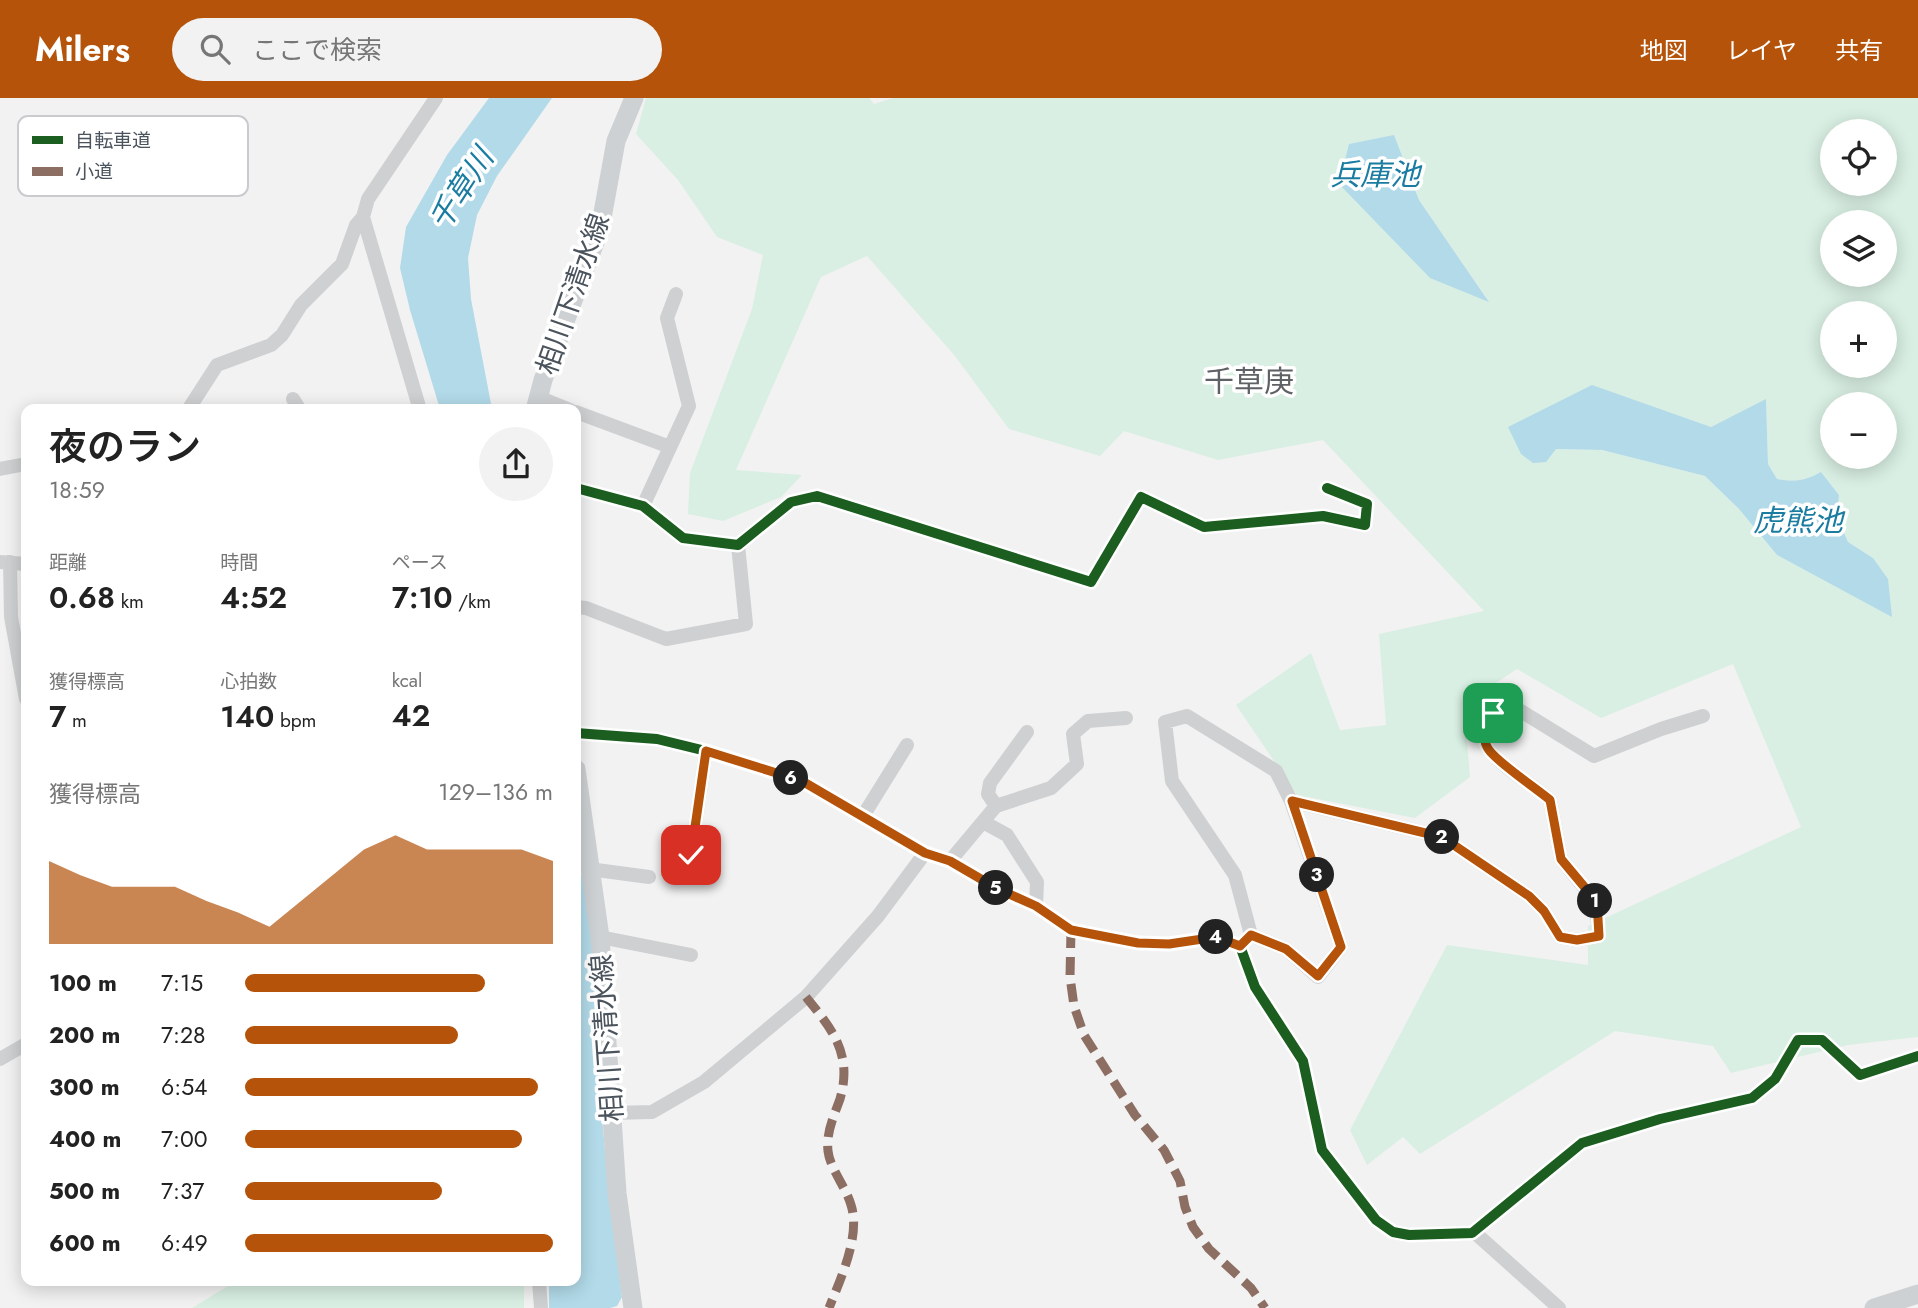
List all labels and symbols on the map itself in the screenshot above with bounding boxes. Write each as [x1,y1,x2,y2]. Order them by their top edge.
legend [18,116,248,196]
text: 自転車道 [75,127,151,154]
water label: 千草川 [418,137,505,238]
water label: 兵庫池 [1330,153,1423,196]
text: 小道 [75,158,113,185]
street label: 相川下清水線 [526,208,620,380]
district label: 千草庚 [1204,360,1294,403]
water label: 虎熊池 [1753,499,1846,542]
pin [1463,683,1523,743]
pin: 6 [774,760,808,796]
pin: 2 [1424,820,1460,854]
pin [661,825,721,885]
pin: 3 [1300,858,1334,892]
pin: 5 [978,870,1014,906]
pin: 1 [1578,884,1612,918]
pin: 4 [1198,920,1234,954]
street label: 相川下清水線 [581,953,633,1123]

